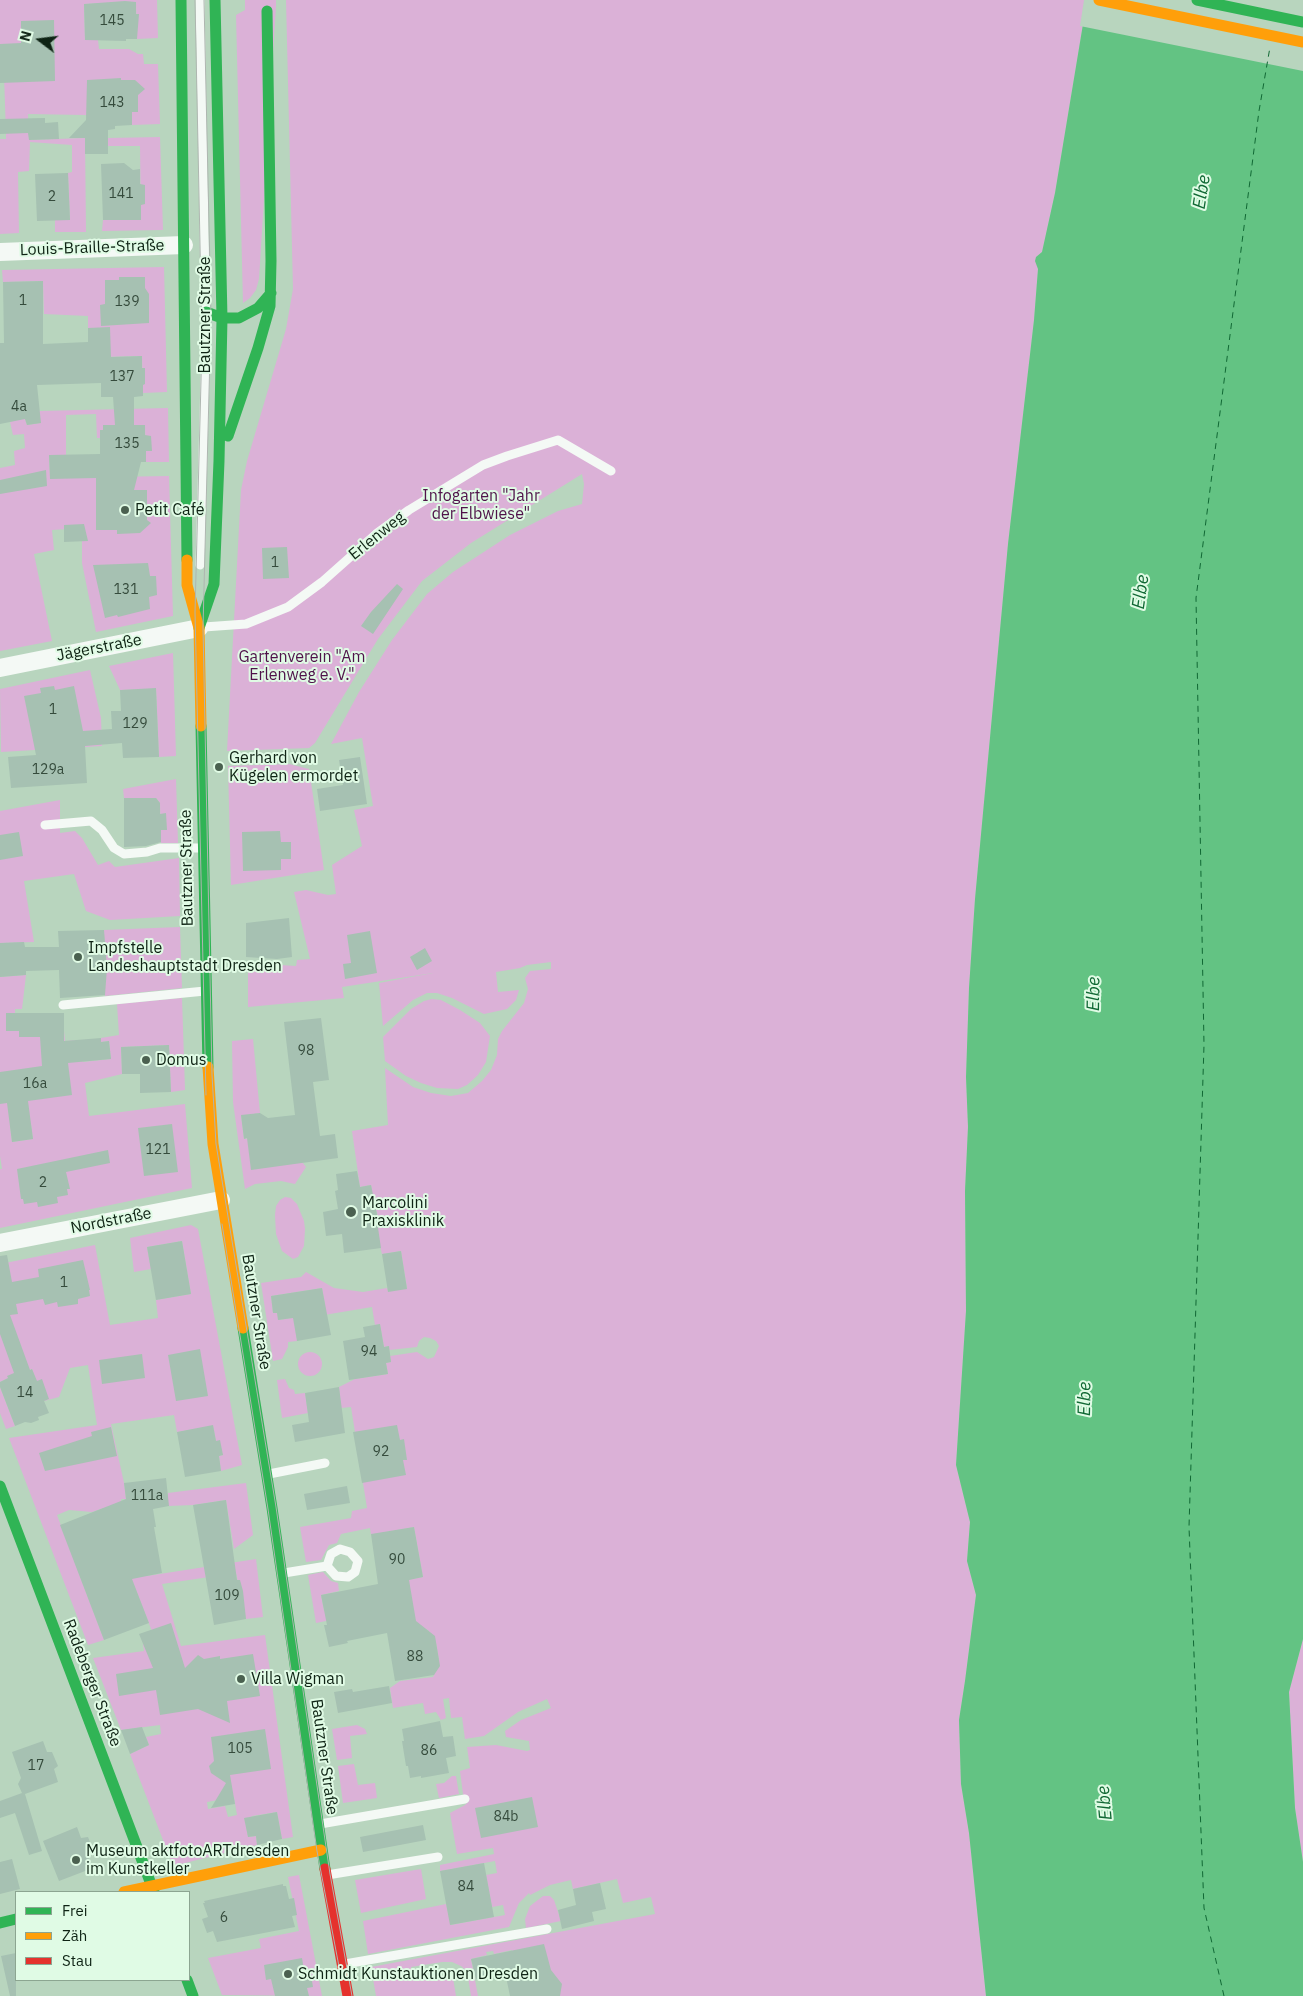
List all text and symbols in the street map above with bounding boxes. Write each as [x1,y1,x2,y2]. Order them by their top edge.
house number: 145 [99,13,125,29]
north arrow [15,15,65,65]
text: N [16,29,36,43]
house number: 143 [99,95,125,111]
water label: Elbe [1189,173,1215,211]
house number: 141 [108,186,134,202]
house number: 2 [48,189,56,205]
street label: Louis-Braille-Straße [19,236,165,260]
street label: Bautzner Straße [195,257,215,373]
house number: 1 [19,293,27,309]
house number: 139 [114,294,140,310]
house number: 137 [109,369,135,385]
house number: 4a [11,399,27,415]
house number: 135 [114,436,140,452]
park label: Infogarten "Jahr der Elbwiese" [422,486,540,524]
place label: Petit Café [135,500,205,520]
marker: Petit Café [119,504,131,516]
street label: Erlenweg [345,508,409,564]
house number: 1 [271,555,279,571]
water label: Elbe [1128,573,1154,611]
house number: 131 [113,582,139,598]
street label: Jägerstraße [55,630,143,666]
park label: Gartenverein "Am Erlenweg e. V." [239,647,365,685]
house number: 1 [49,702,57,718]
house number: 129 [122,716,148,732]
place label: Gerhard von Kügelen ermordet [229,748,358,786]
marker: Gerhard von Kügelen ermordet [213,761,225,773]
house number: 129a [32,762,64,778]
street label: Bautzner Straße [176,809,198,927]
place label: Impfstelle Landeshauptstadt Dresden [88,938,282,976]
marker: Impfstelle Landeshauptstadt Dresden [72,951,84,963]
water label: Elbe [1083,977,1105,1011]
house number: 98 [298,1043,314,1059]
place label: Domus [156,1050,207,1070]
marker: Domus [140,1054,152,1066]
house number: 16a [23,1076,47,1092]
house number: 121 [145,1142,171,1158]
house number: 2 [39,1175,47,1191]
place label: Marcolini Praxisklinik [362,1193,444,1231]
street label: Nordstraße [69,1204,153,1238]
marker: Marcolini Praxisklinik [344,1205,358,1219]
street label: Bautzner Straße [237,1253,275,1371]
house number: 1 [60,1275,68,1291]
house number: 94 [361,1344,377,1360]
water label: Elbe [1074,1382,1096,1416]
house number: 14 [17,1385,33,1401]
house number: 92 [373,1444,389,1460]
house number: 111a [131,1488,163,1504]
house number: 90 [389,1552,405,1568]
house number: 109 [214,1588,240,1604]
street label: Radeberger Straße [59,1616,125,1750]
house number: 88 [407,1649,423,1665]
place label: Villa Wigman [251,1669,344,1689]
marker: Villa Wigman [235,1673,247,1685]
street label: Bautzner Straße [306,1698,342,1816]
house number: 105 [227,1741,253,1757]
house number: 86 [421,1743,437,1759]
house number: 17 [28,1758,44,1774]
water label: Elbe [1093,1785,1117,1821]
house number: 84b [494,1809,518,1825]
place label: Museum aktfotoARTdresden im Kunstkeller [86,1841,289,1879]
marker: Museum aktfotoARTdresden im Kunstkeller [70,1854,82,1866]
house number: 84 [458,1879,474,1895]
legend [15,1891,190,1981]
text: Frei [62,1901,88,1920]
house number: 6 [220,1910,228,1926]
text: Zäh [62,1926,87,1945]
text: Stau [62,1951,93,1970]
place label: Schmidt Kunstauktionen Dresden [298,1964,538,1984]
marker: Schmidt Kunstauktionen Dresden [282,1968,294,1980]

